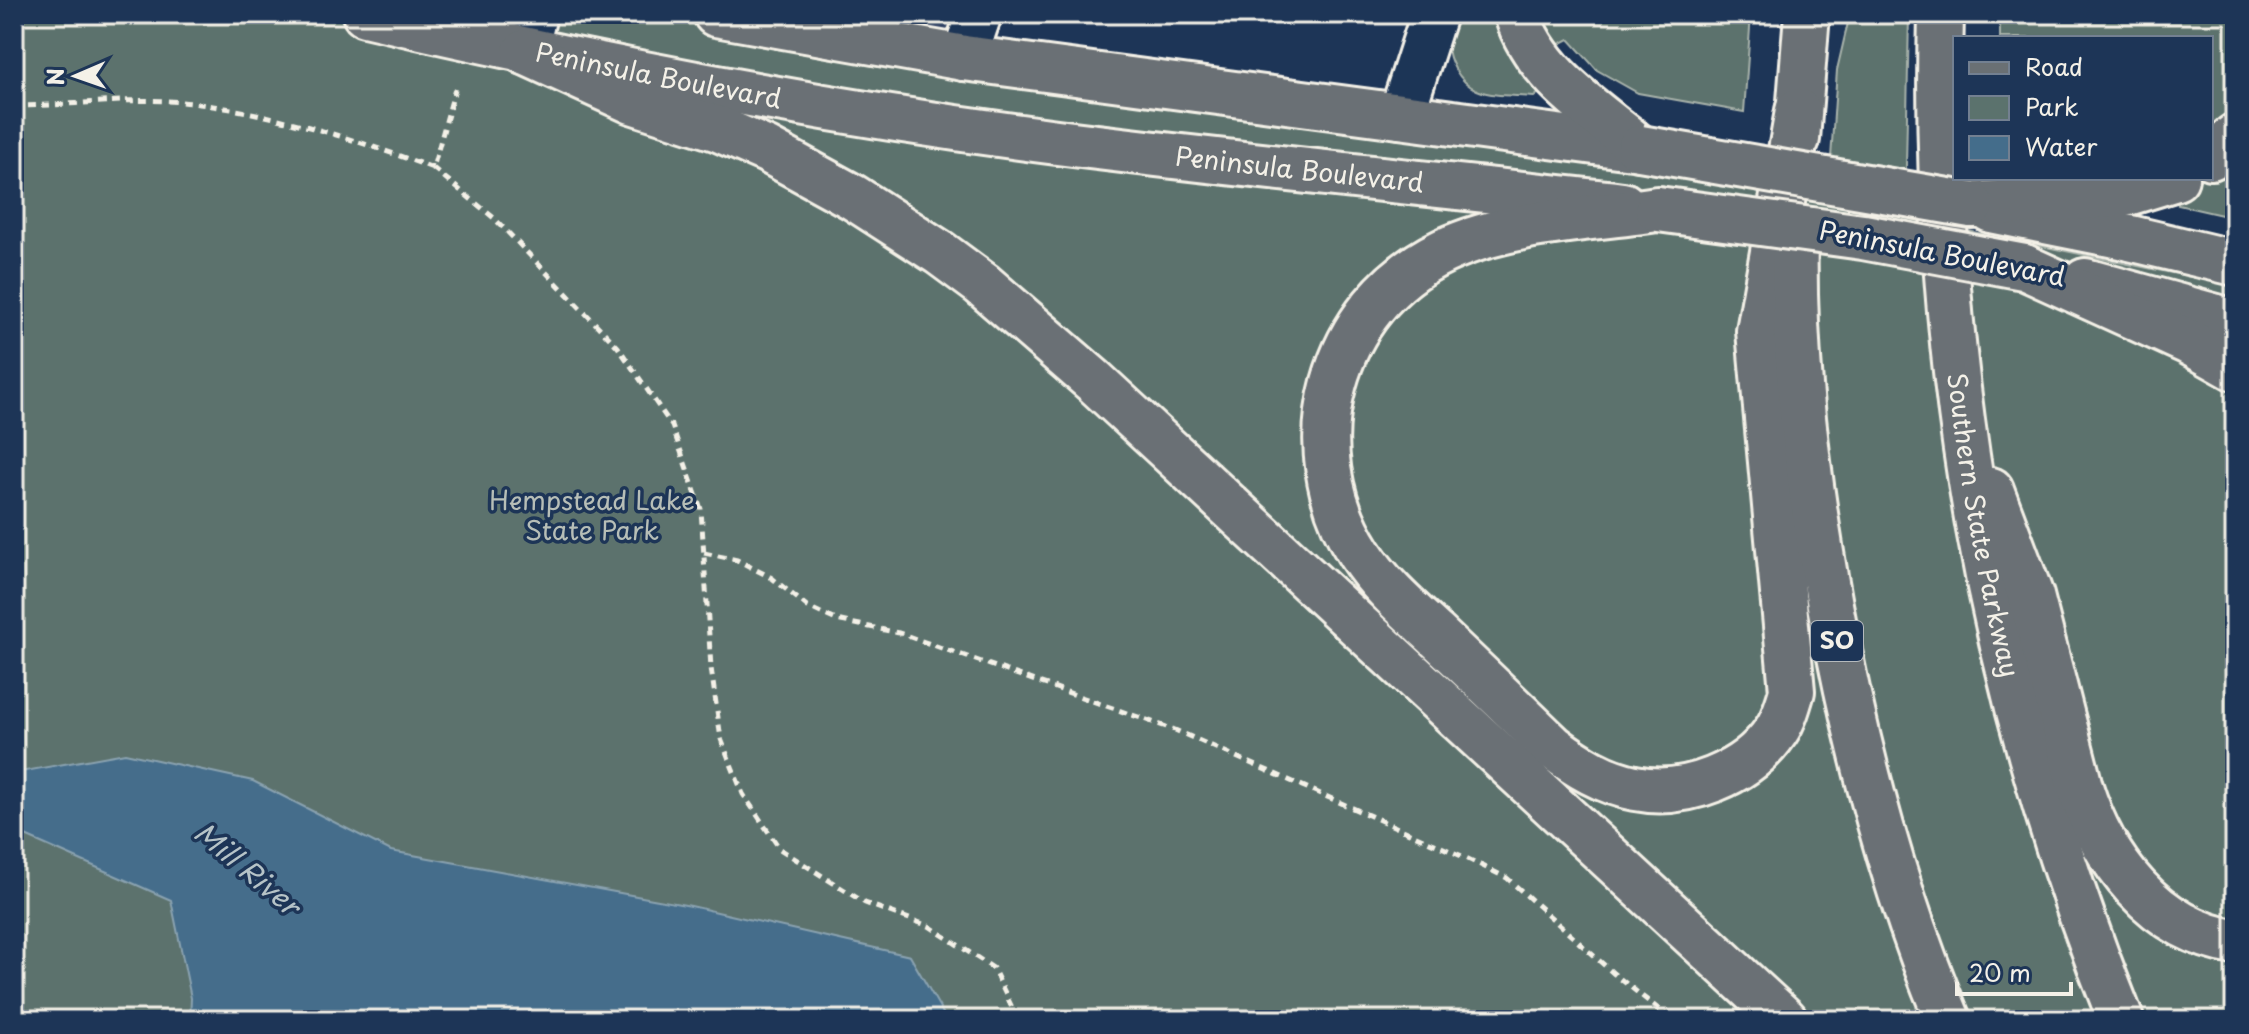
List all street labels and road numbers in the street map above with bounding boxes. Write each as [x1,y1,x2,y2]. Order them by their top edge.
street label: Peninsula Boulevard [532,31,785,117]
street label: Peninsula Boulevard [1173,136,1426,201]
street label: Peninsula Boulevard [1816,210,2069,295]
street label: Southern State Parkway [1938,371,2031,681]
road number: SO [1811,621,1863,661]

